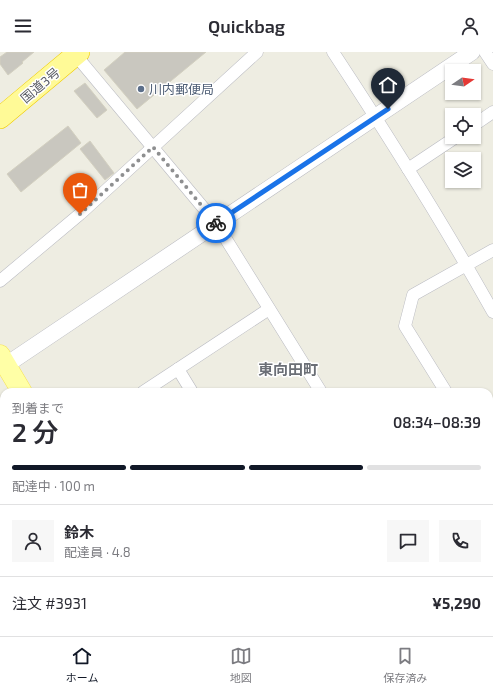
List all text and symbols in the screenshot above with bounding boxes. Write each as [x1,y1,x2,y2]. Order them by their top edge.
icon: menu [12,15,34,37]
text: Quickbag [208,15,285,37]
icon: person [459,15,481,37]
street label: 国道3号 [17,64,63,106]
north arrow [445,64,481,100]
map controls [445,64,481,188]
pin [371,68,405,109]
icon: home [377,74,399,96]
place label: 川内郵便局 [149,81,214,97]
marker: 川内郵便局 [136,84,146,94]
button: locate [445,108,481,144]
button: layers [445,152,481,188]
pin [63,173,97,214]
icon: bag [69,179,91,201]
courier [196,203,236,243]
icon: bike [205,212,227,234]
district label: 東向田町 [258,360,318,378]
text: 到着まで [12,400,64,416]
text: 08:34–08:39 [393,413,481,431]
text: 2 分 [12,416,59,447]
text: 配達中 · 100 m [12,478,95,494]
button: person [12,520,54,562]
button: chat [387,520,429,562]
button: phone [439,520,481,562]
text: 鈴木 [64,523,94,541]
text: 配達員 · 4.8 [64,544,131,560]
text: 注文 #3931 [12,594,87,612]
text: ¥5,290 [432,594,481,612]
tab: ホーム [66,645,98,685]
tab: 地図 [230,645,252,685]
tab: 保存済み [383,645,427,685]

